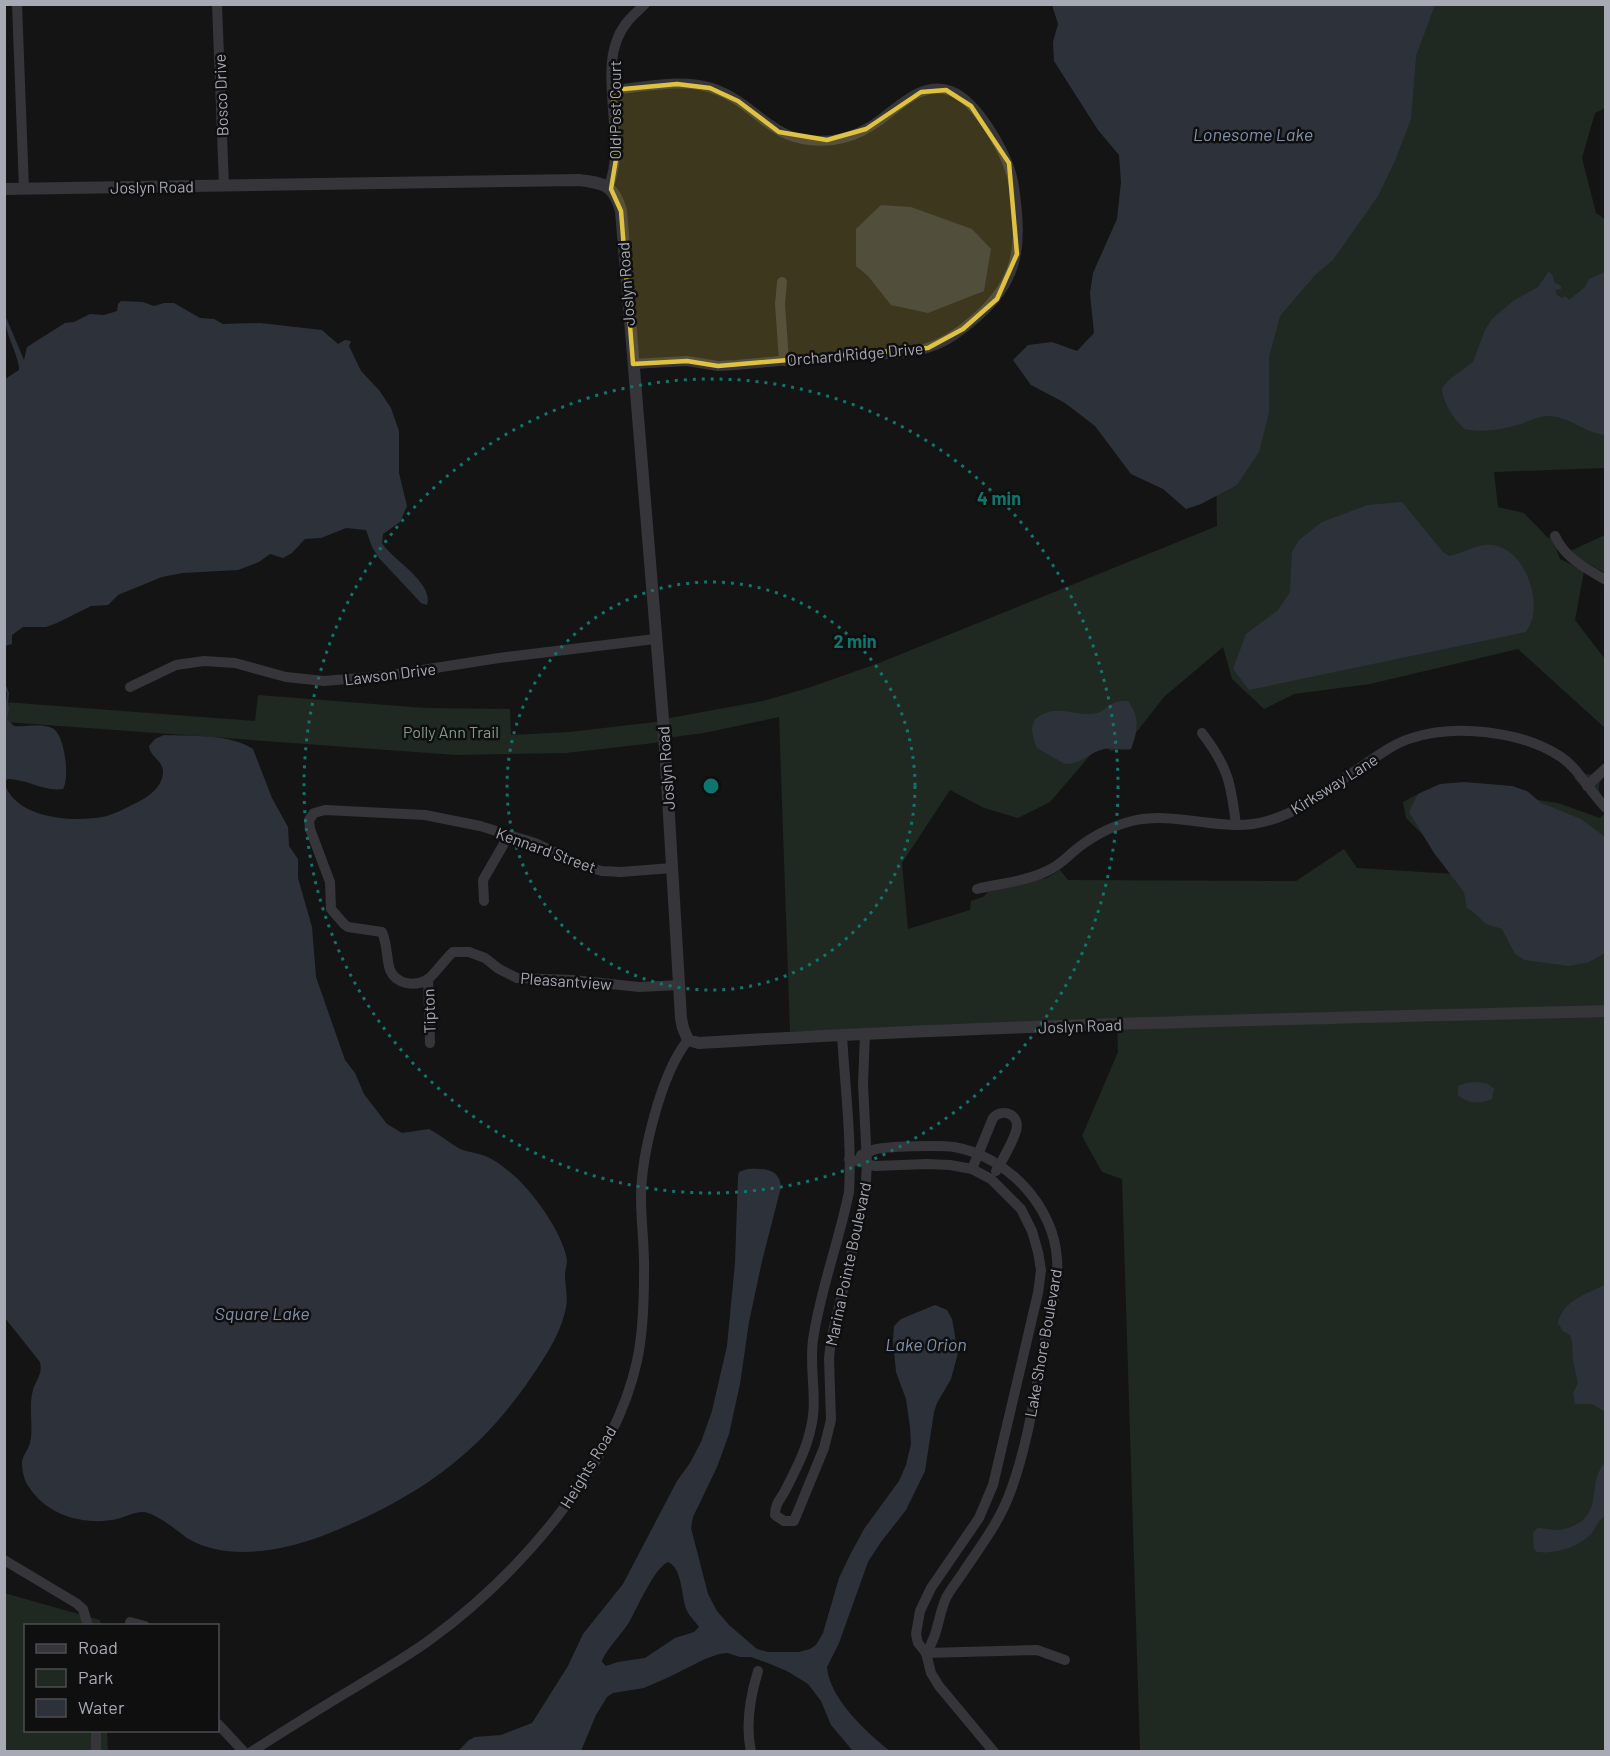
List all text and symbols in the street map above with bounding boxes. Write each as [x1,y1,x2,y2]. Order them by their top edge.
street label: Bosco Drive [210,54,231,136]
street label: Old Post Court [605,60,624,160]
water label: Lonesome Lake [1193,123,1313,145]
street label: Joslyn Road [110,176,194,197]
street label: Joslyn Road [613,242,638,327]
street label: Orchard Ridge Drive [786,338,924,369]
text: 4 min [977,487,1021,509]
text: 2 min [833,630,877,652]
street label: Lawson Drive [343,658,437,689]
park label: Polly Ann Trail [403,722,499,741]
street label: Joslyn Road [653,726,678,811]
street label: Kirksway Lane [1287,749,1381,818]
centre of rings [701,776,721,796]
street label: Kennard Street [494,823,599,876]
street label: Pleasantview [520,968,613,993]
street label: Tipton [418,988,439,1034]
street label: Joslyn Road [1038,1015,1122,1036]
street label: Marina Pointe Boulevard [821,1180,874,1347]
street label: Lake Shore Boulevard [1020,1267,1065,1419]
water label: Square Lake [215,1302,309,1324]
water label: Lake Orion [885,1333,967,1355]
street label: Heights Road [556,1422,619,1511]
legend [24,1624,219,1732]
text: Road [78,1636,118,1658]
text: Park [78,1666,113,1688]
text: Water [78,1696,125,1718]

